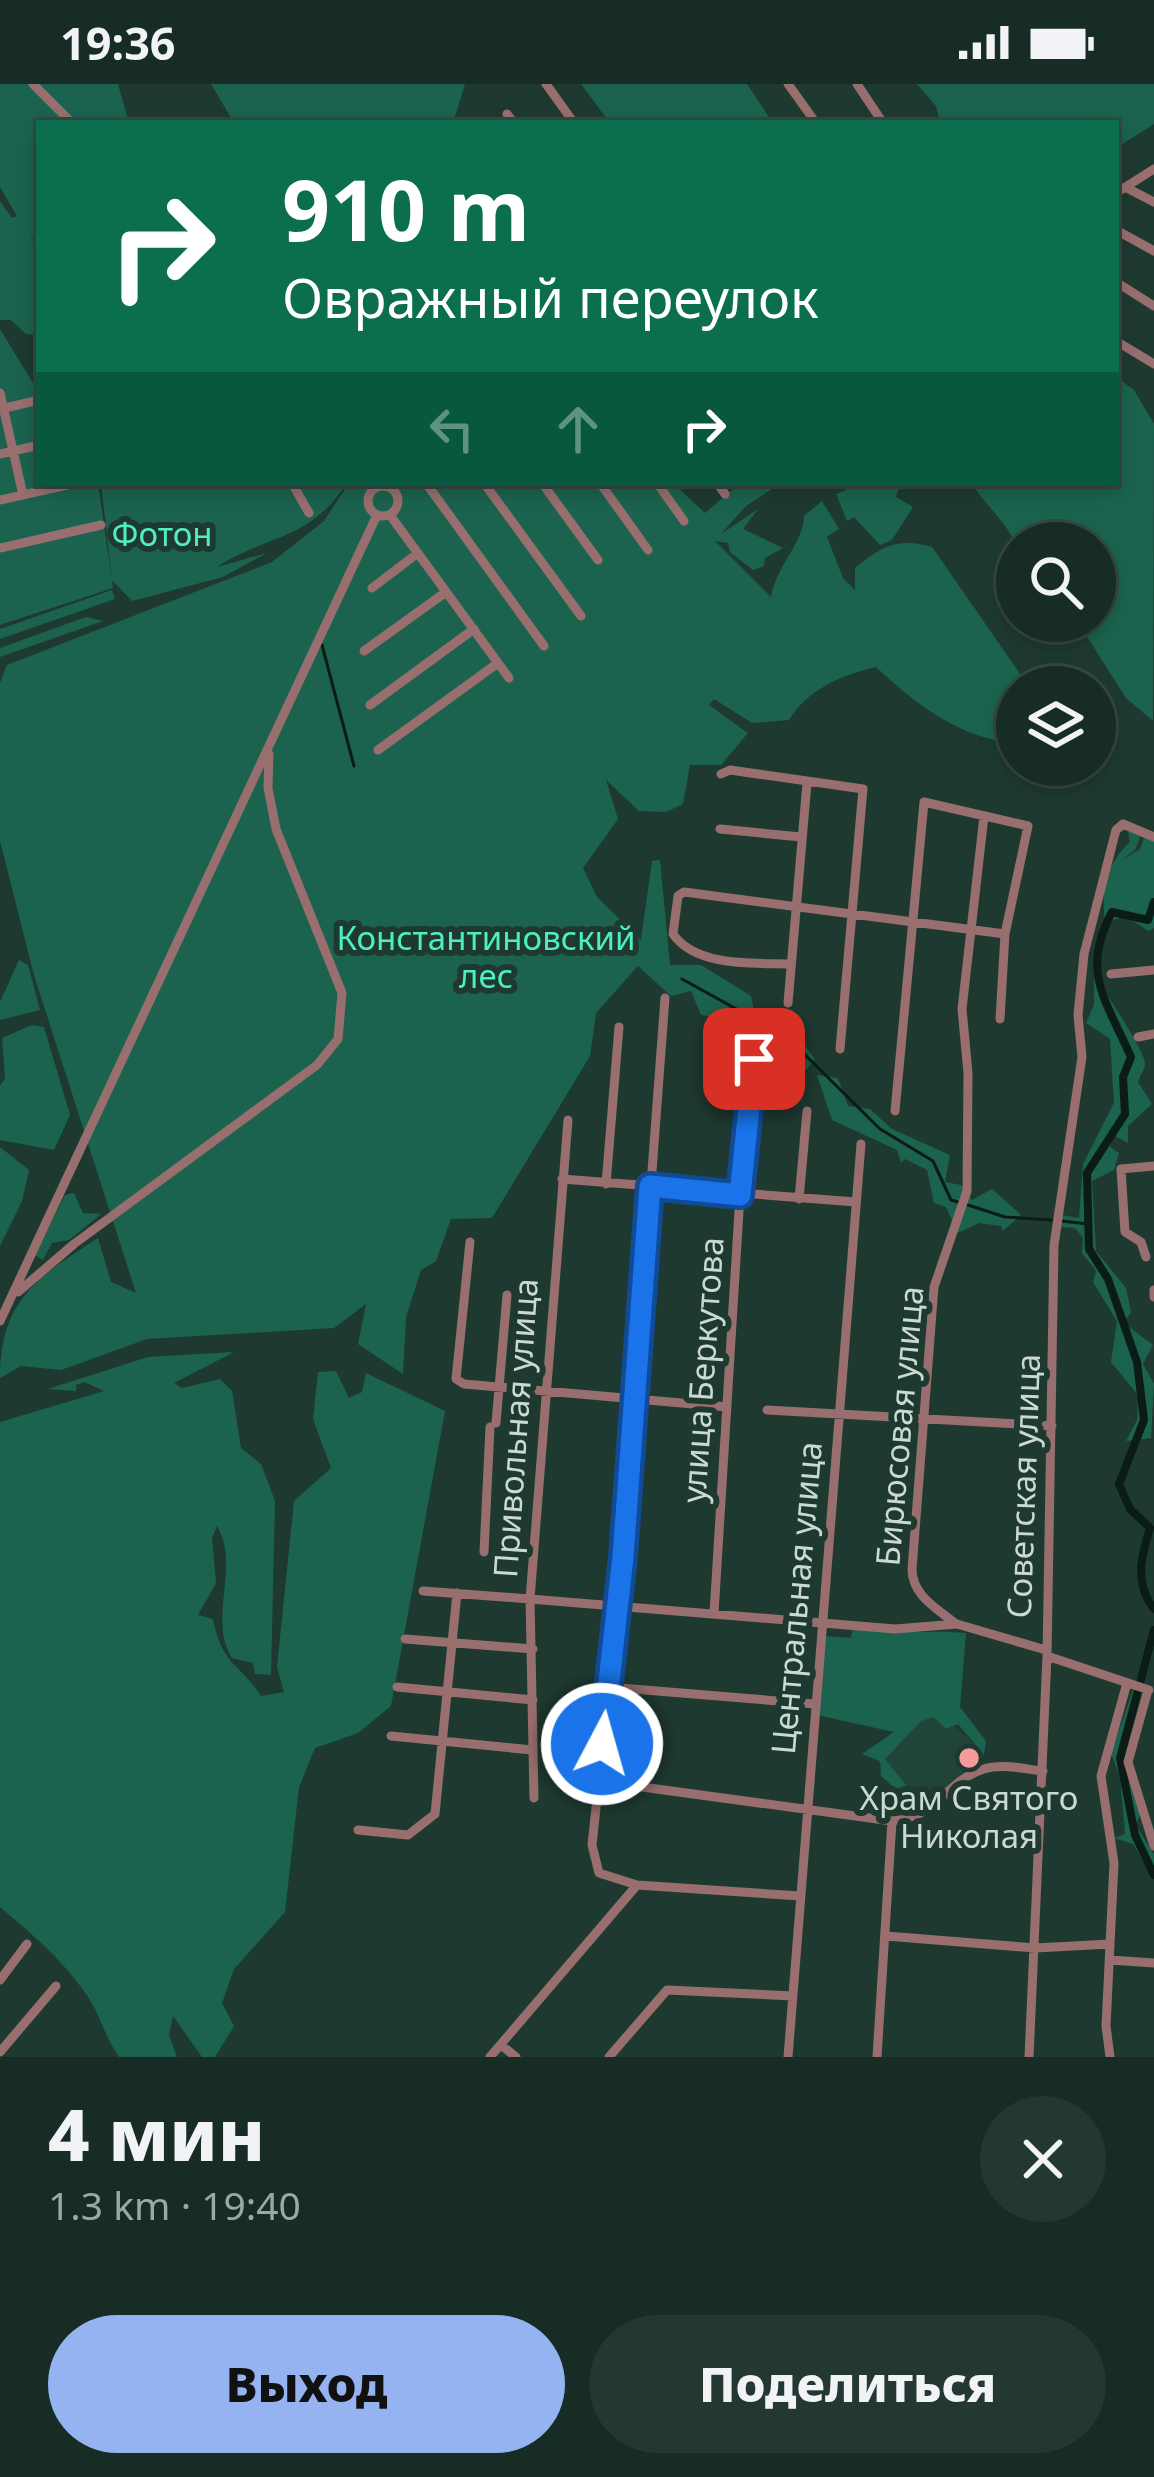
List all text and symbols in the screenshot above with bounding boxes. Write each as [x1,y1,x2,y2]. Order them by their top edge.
text: 19:36 [60,12,176,73]
text: 910 m [282,151,530,266]
icon: right [84,168,240,324]
text: Овражный переулок [282,260,819,334]
icon: left [419,396,485,462]
icon: ahead [545,396,611,462]
icon: right [671,396,737,462]
park label: Фотон [111,511,213,556]
map controls [996,522,1116,786]
button: search [996,522,1116,642]
button: layers [996,666,1116,786]
park label: Константиновский лес [336,915,636,998]
pin [703,1008,805,1110]
icon: arrive [721,1026,787,1092]
street label: улица Беркутова [670,1235,734,1505]
street label: Привольная улица [482,1277,548,1579]
street label: Бирюсовая улица [864,1284,934,1568]
street label: Советская улица [996,1353,1050,1619]
street label: Центральная улица [760,1440,832,1756]
position arrow [539,1681,665,1807]
marker: Храм Святого Николая [956,1745,982,1771]
place label: Храм Святого Николая [860,1775,1078,1858]
text: 4 мин [48,2084,265,2182]
button: close [980,2096,1106,2222]
text: 1.3 km · 19:40 [48,2178,301,2231]
button: Выход [48,2315,565,2453]
button: Поделиться [589,2315,1106,2453]

